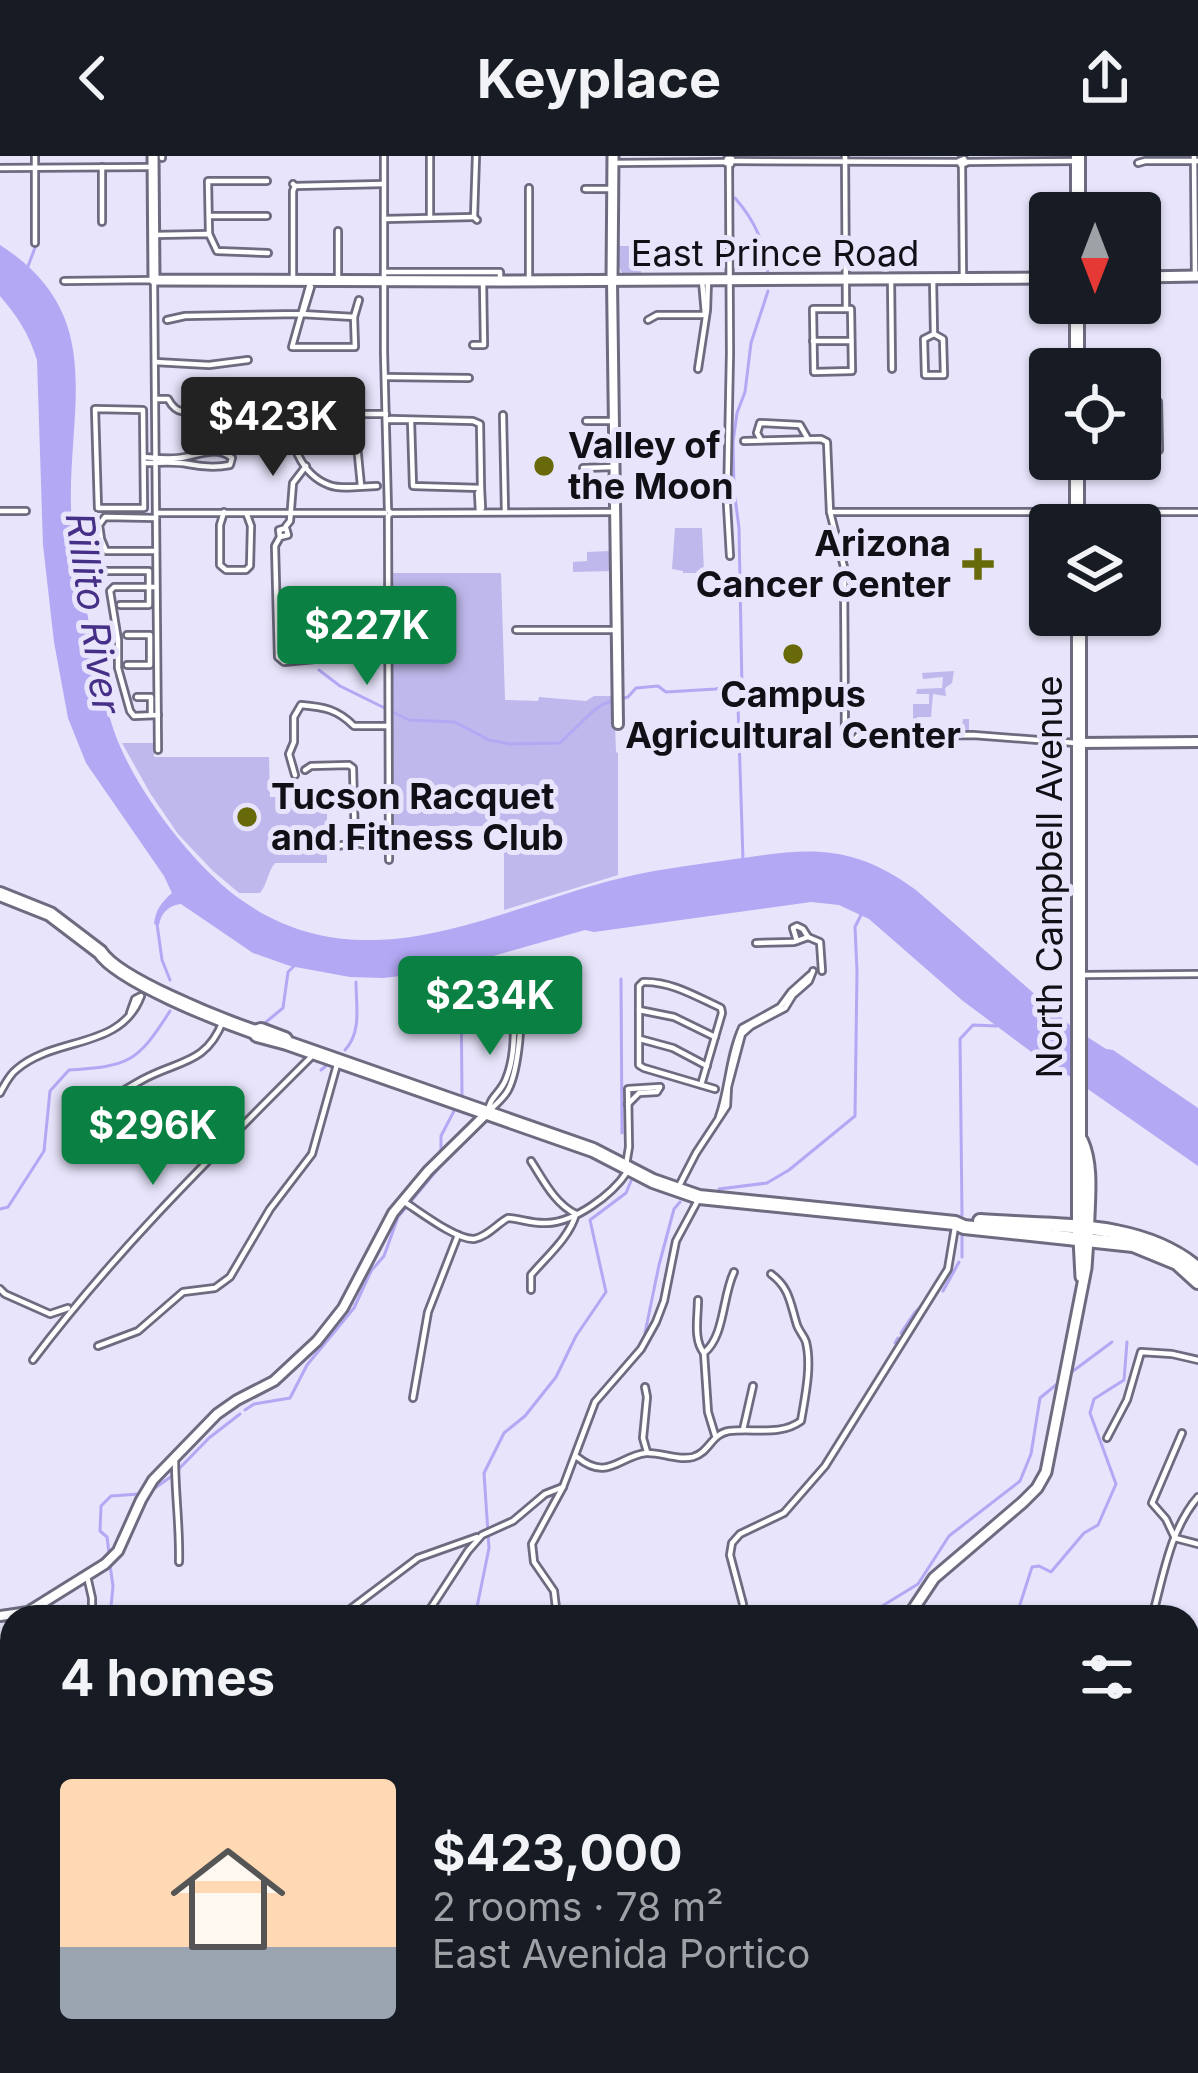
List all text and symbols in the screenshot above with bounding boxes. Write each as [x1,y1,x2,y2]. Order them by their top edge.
icon: back [60,45,126,111]
icon: share [1072,45,1138,111]
text: Keyplace [477,46,721,111]
north arrow [1029,192,1161,324]
map controls [1029,192,1161,636]
street label: East Prince Road [631,231,919,275]
button: locate [1029,348,1161,480]
pin: $423K [189,377,357,479]
text: $423K [208,392,338,439]
place label: Valley of the Moon [568,423,734,508]
marker: Valley of the Moon [531,453,557,479]
button: layers [1029,504,1161,636]
water label: Rillito River [57,509,132,718]
place label: Arizona Cancer Center [696,521,951,606]
marker: Arizona Cancer Center [962,548,994,580]
pin: $227K [283,586,451,688]
text: $227K [304,601,430,648]
marker: Campus Agricultural Center [780,641,806,667]
place label: Campus Agricultural Center [625,672,961,757]
street label: North Campbell Avenue [1027,675,1071,1079]
place label: Tucson Racquet and Fitness Club [271,774,564,859]
marker: Tucson Racquet and Fitness Club [234,804,260,830]
pin: $234K [406,956,574,1058]
text: $234K [425,971,555,1018]
pin: $296K [69,1086,237,1188]
text: $296K [89,1101,217,1148]
icon: filters [1074,1644,1140,1710]
text: 4 homes [60,1647,275,1708]
text: $423,000 [432,1822,683,1883]
icon: home [156,1827,300,1971]
text: 2 rooms · 78 m² [432,1883,724,1930]
text: East Avenida Portico [432,1930,810,1977]

